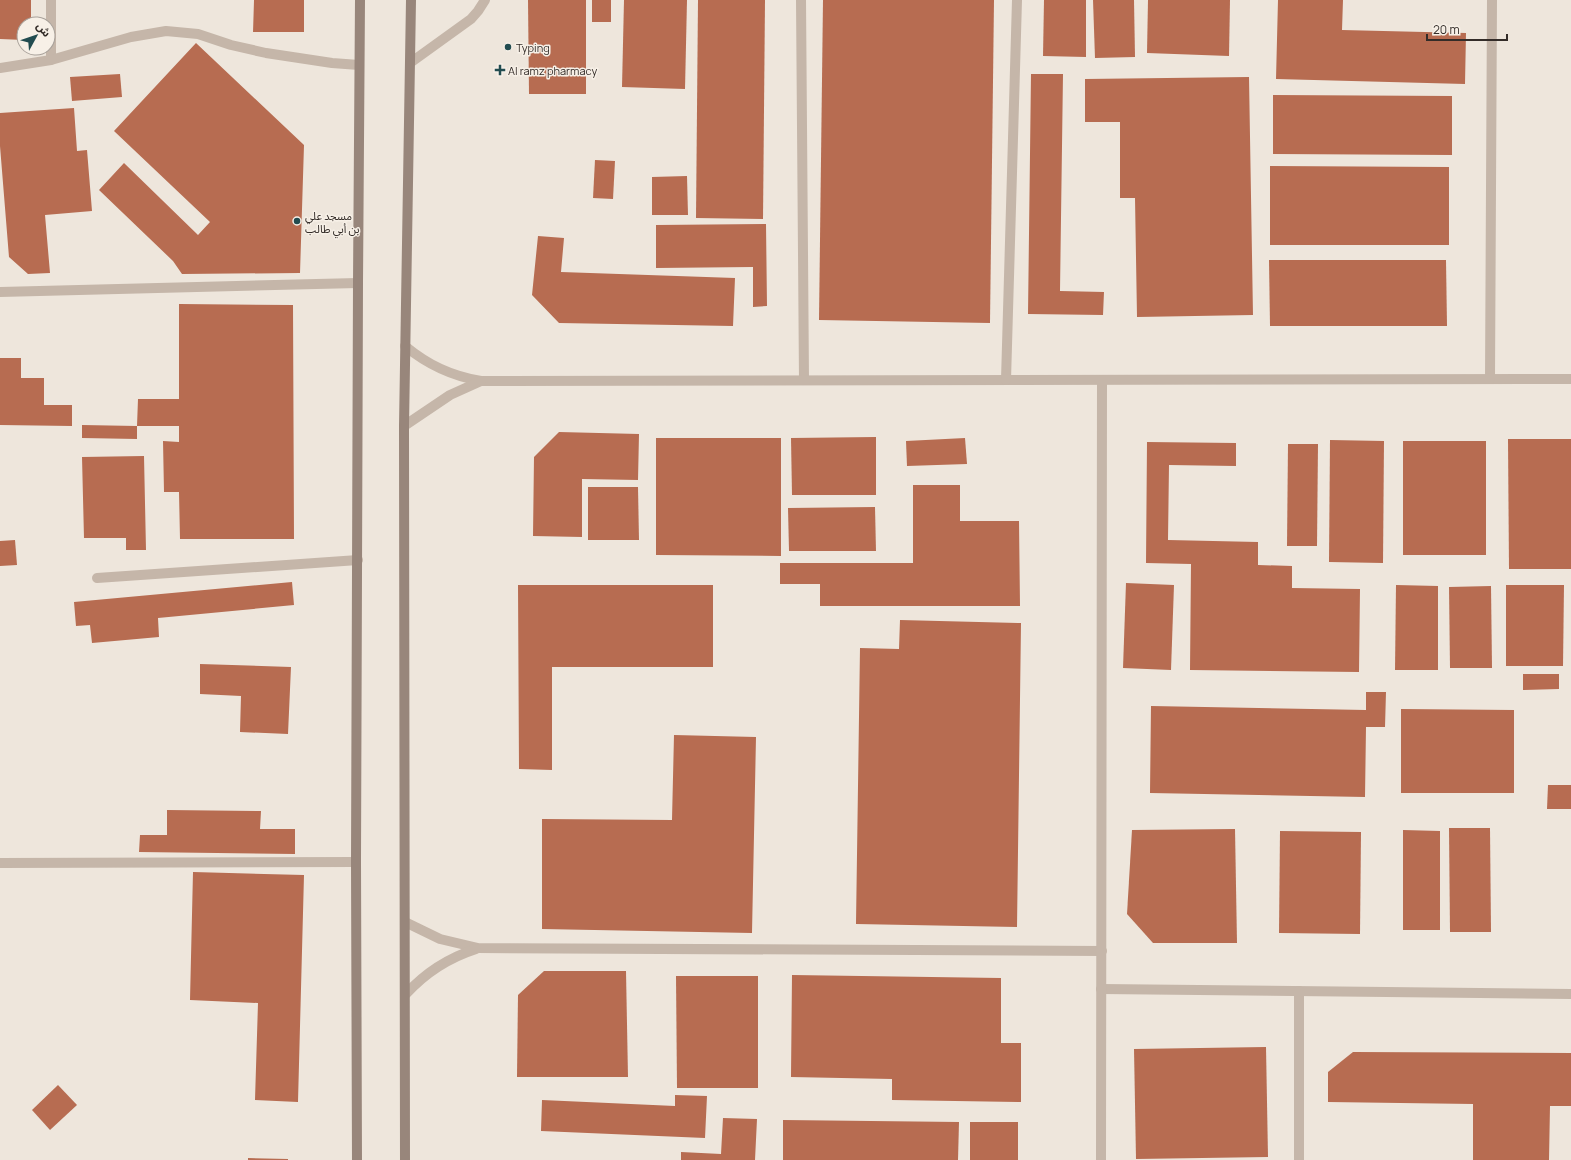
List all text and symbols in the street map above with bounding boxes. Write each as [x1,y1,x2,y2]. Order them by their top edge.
north arrow [16,16,56,56]
scale bar [1427,16,1507,42]
text: ش [33,19,55,40]
text: 20 m [1433,21,1460,38]
place label: Typing [516,40,550,55]
marker: Typing [503,42,513,52]
place label: Al ramz pharmacy [508,63,597,78]
marker: Al ramz pharmacy [495,65,505,75]
place label: مسجد علي بن أبي طالب [305,208,360,238]
marker: مسجد علي بن أبي طالب [292,216,302,226]

